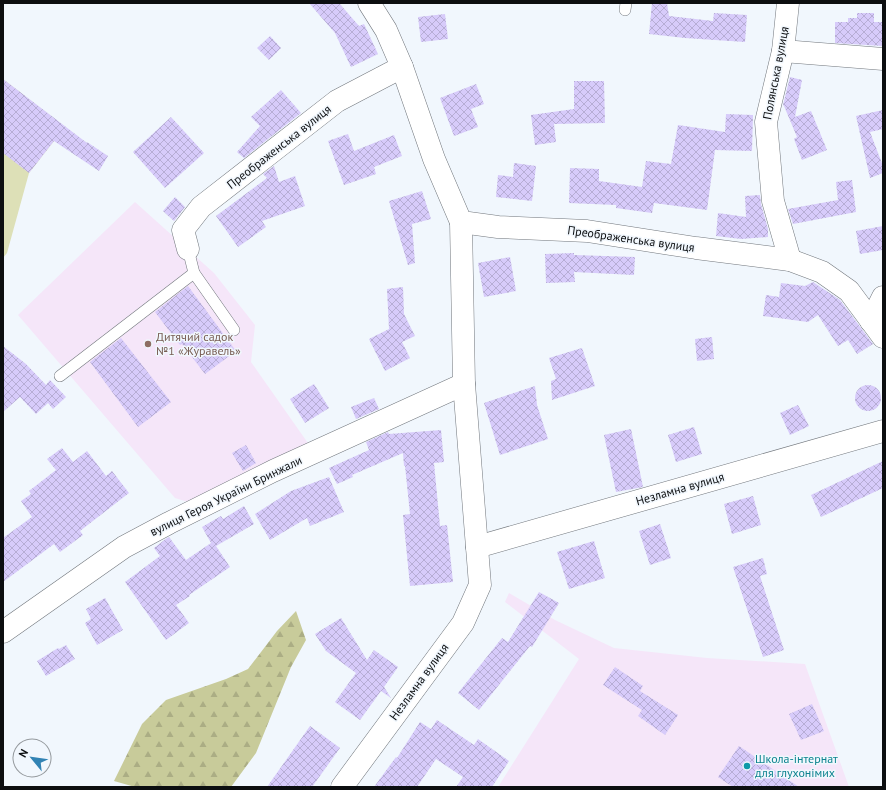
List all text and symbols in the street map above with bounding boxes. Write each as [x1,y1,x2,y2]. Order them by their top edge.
street label: Полянська вулиця [759,25,792,121]
street label: Преображенська вулиця [224,101,334,192]
street label: Преображенська вулиця [567,222,696,255]
place label: Дитячий садок №1 «Журавель» [156,329,241,358]
marker: Дитячий садок №1 «Журавель» [143,339,153,349]
street label: вулиця Героя України Бринжали [147,452,304,539]
street label: Незламна вулиця [634,469,726,508]
street label: Незламна вулиця [386,640,451,723]
north arrow [12,738,52,778]
text: N [15,747,31,760]
place label: Школа-інтернат для глухонімих [755,751,838,780]
marker: Школа-інтернат для глухонімих [742,761,752,771]

